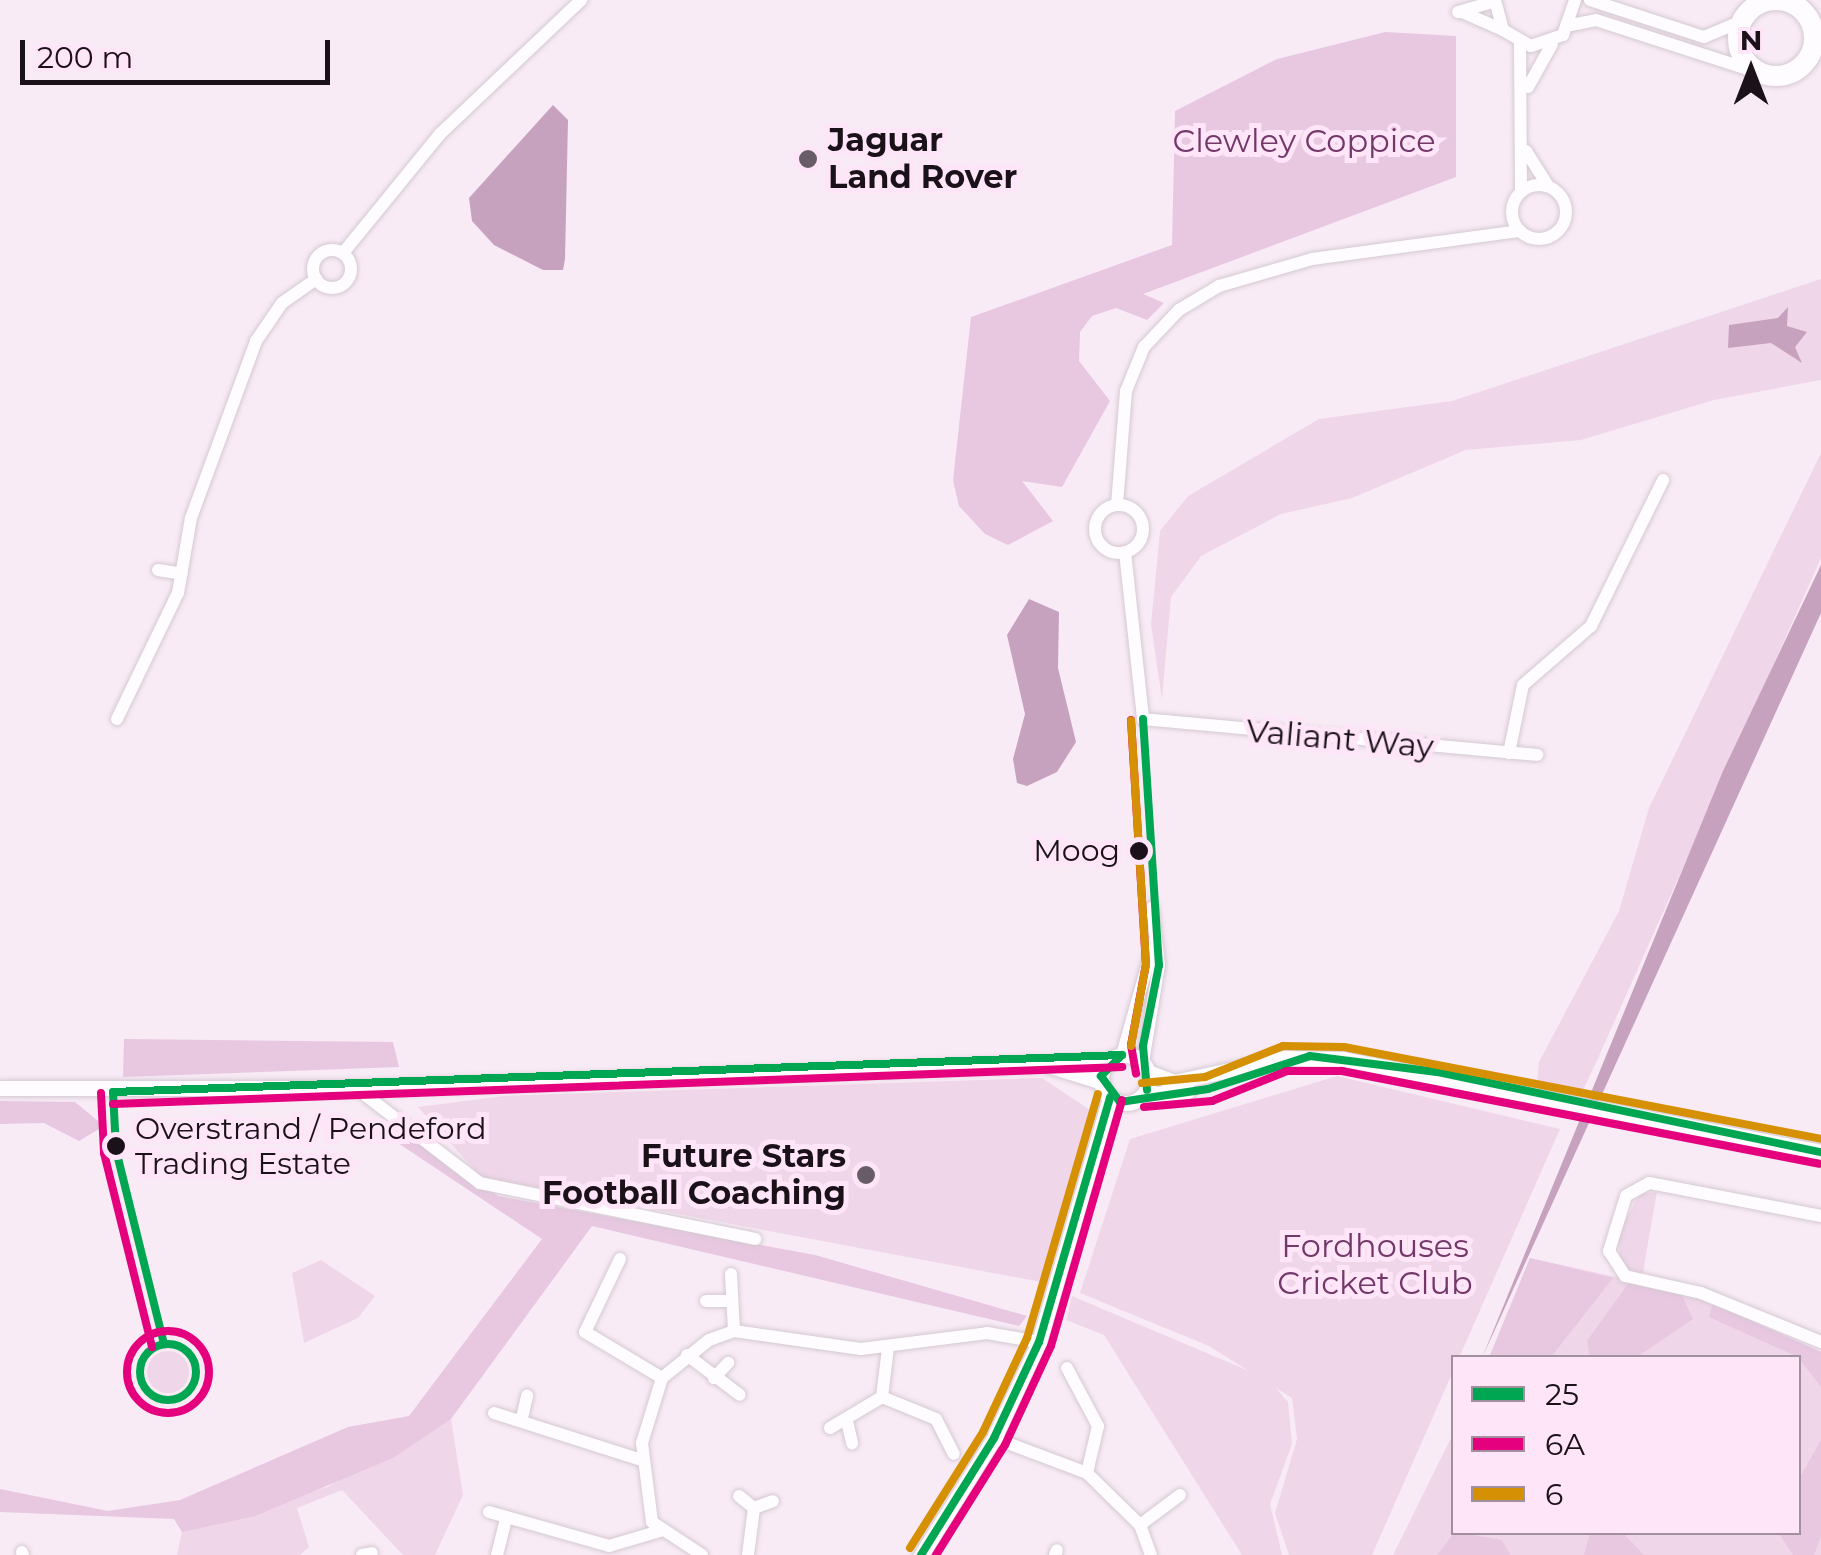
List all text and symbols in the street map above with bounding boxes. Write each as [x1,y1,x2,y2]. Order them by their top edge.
scale bar [25,20,335,82]
north arrow [1701,20,1801,120]
text: N [1740,23,1762,57]
text: 200 m [37,39,133,76]
place label: Jaguar Land Rover [828,122,1017,197]
park label: Clewley Coppice [1173,122,1435,160]
marker: Jaguar Land Rover [797,148,819,170]
street label: Valiant Way [1245,712,1435,766]
place label: Moog [1033,833,1120,869]
marker: Moog [1129,841,1149,861]
place label: Overstrand / Pendeford Trading Estate [135,1111,487,1182]
marker: Overstrand / Pendeford Trading Estate [106,1136,126,1156]
place label: Future Stars Football Coaching [542,1138,846,1213]
marker: Future Stars Football Coaching [855,1164,877,1186]
park label: Fordhouses Cricket Club [1277,1228,1473,1303]
legend [1451,1355,1801,1535]
text: 25 [1545,1376,1579,1413]
text: 6A [1545,1426,1585,1463]
text: 6 [1545,1476,1563,1513]

